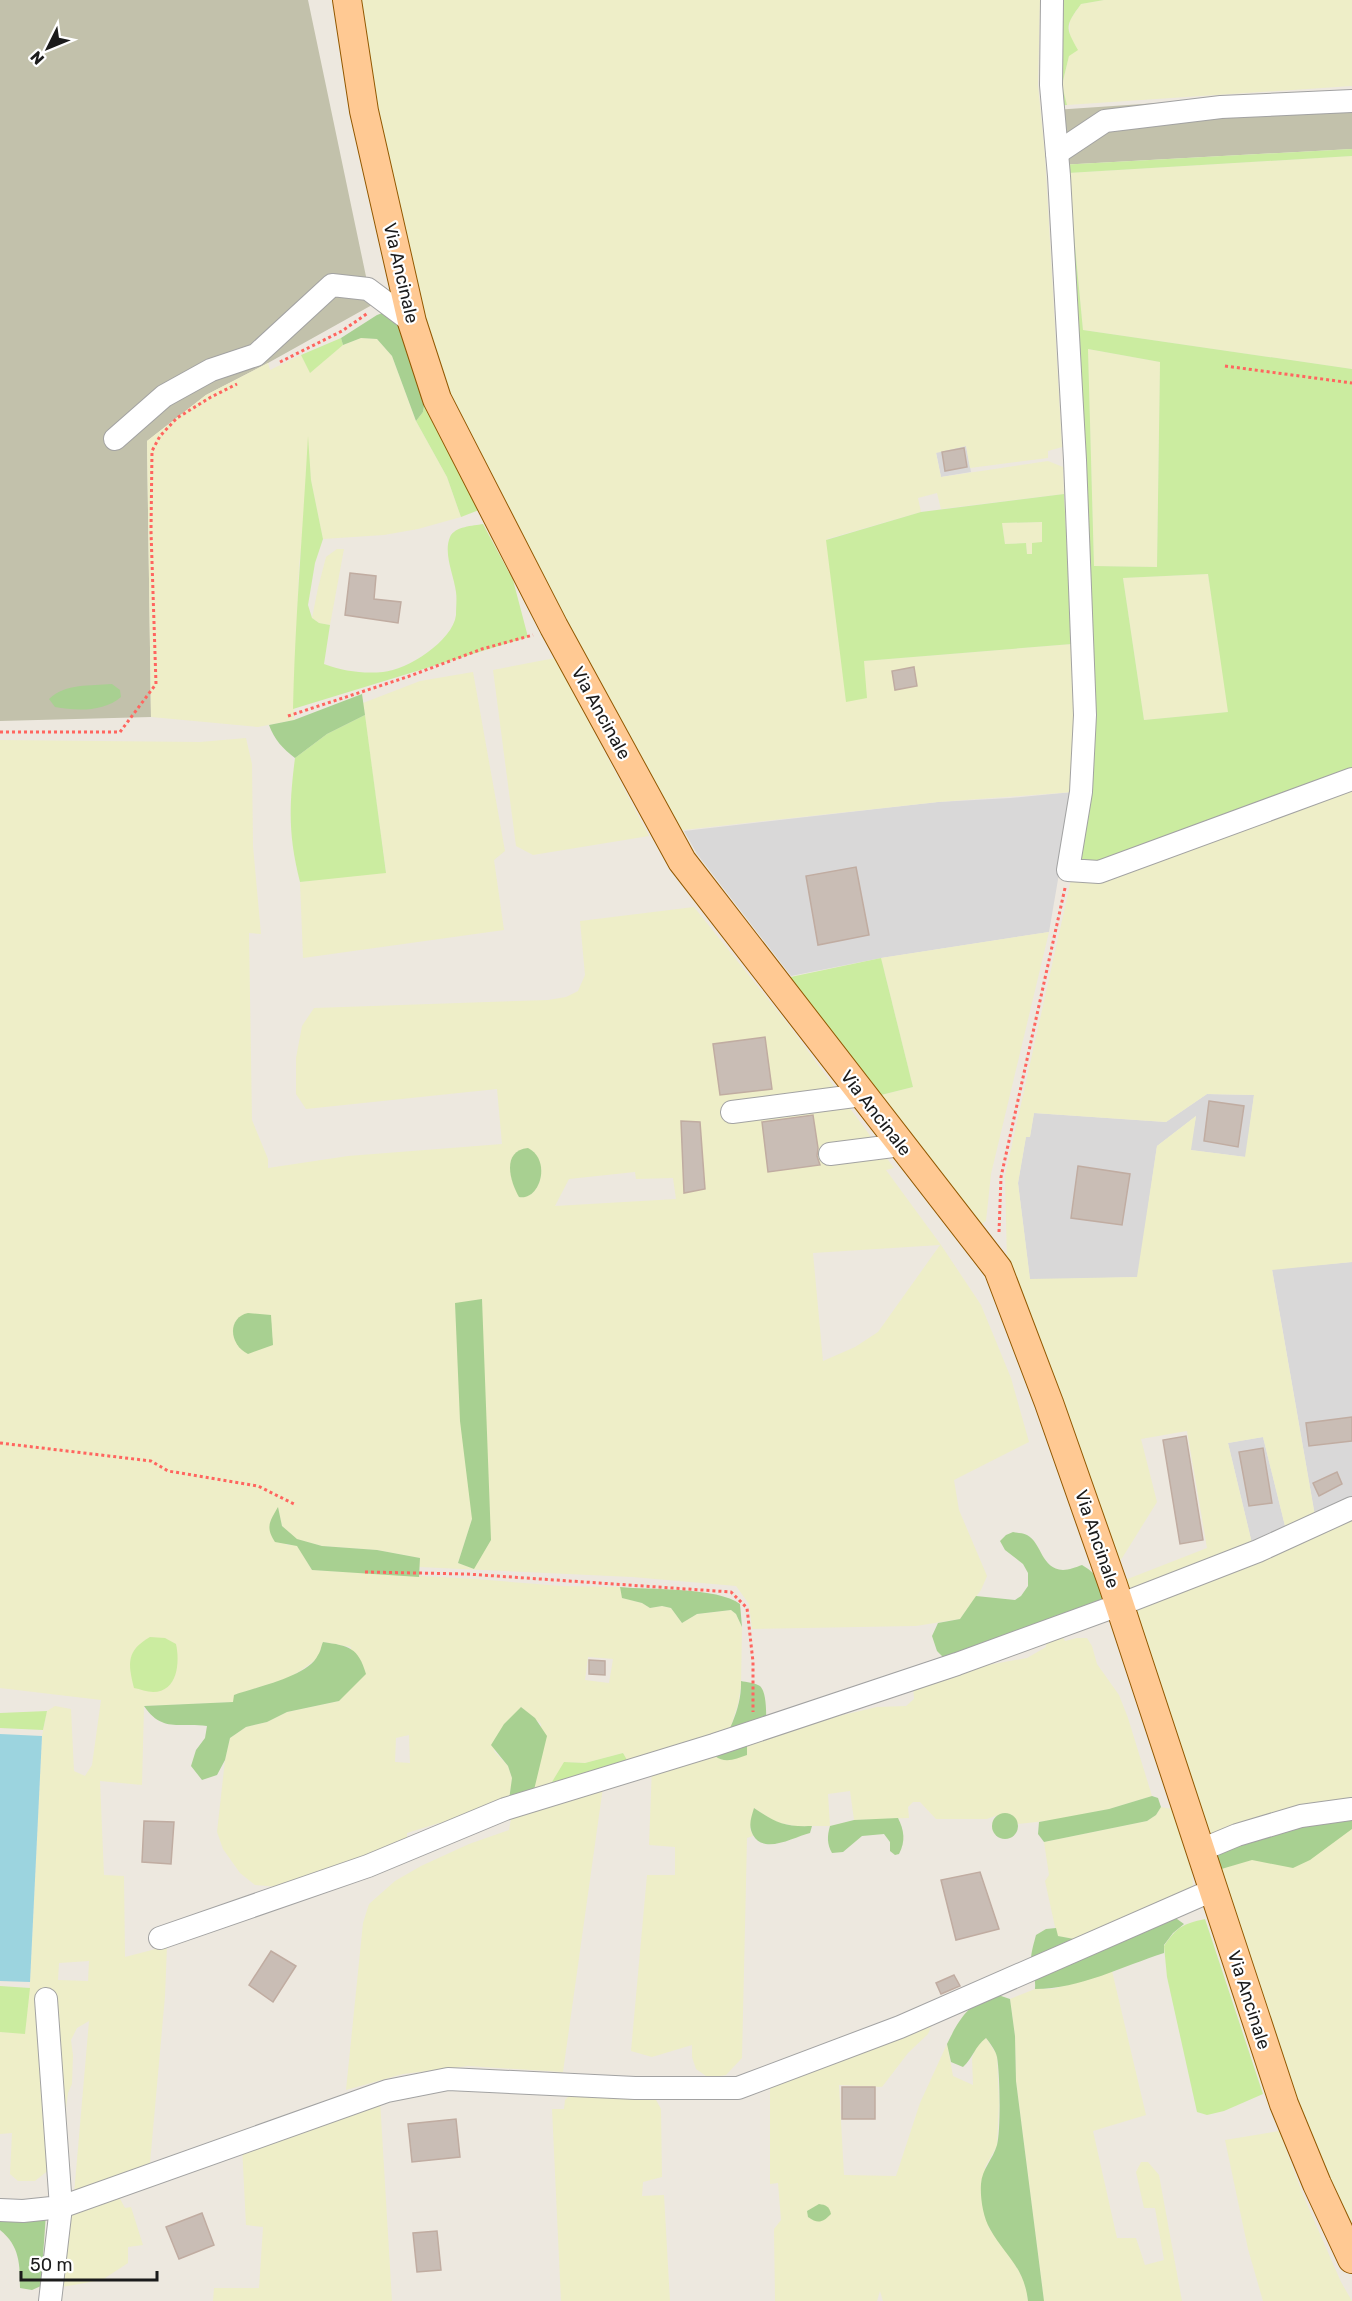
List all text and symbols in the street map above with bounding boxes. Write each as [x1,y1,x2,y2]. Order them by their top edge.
north arrow [18,18,78,78]
text: N [27,47,48,69]
street label: Via Ancinale [379,221,423,325]
street label: Via Ancinale [567,663,635,763]
street label: Via Ancinale [836,1066,916,1160]
street label: Via Ancinale [1070,1487,1124,1591]
street label: Via Ancinale [1223,1948,1275,2052]
scale bar [21,2244,158,2282]
text: 50 m [30,2254,73,2276]

